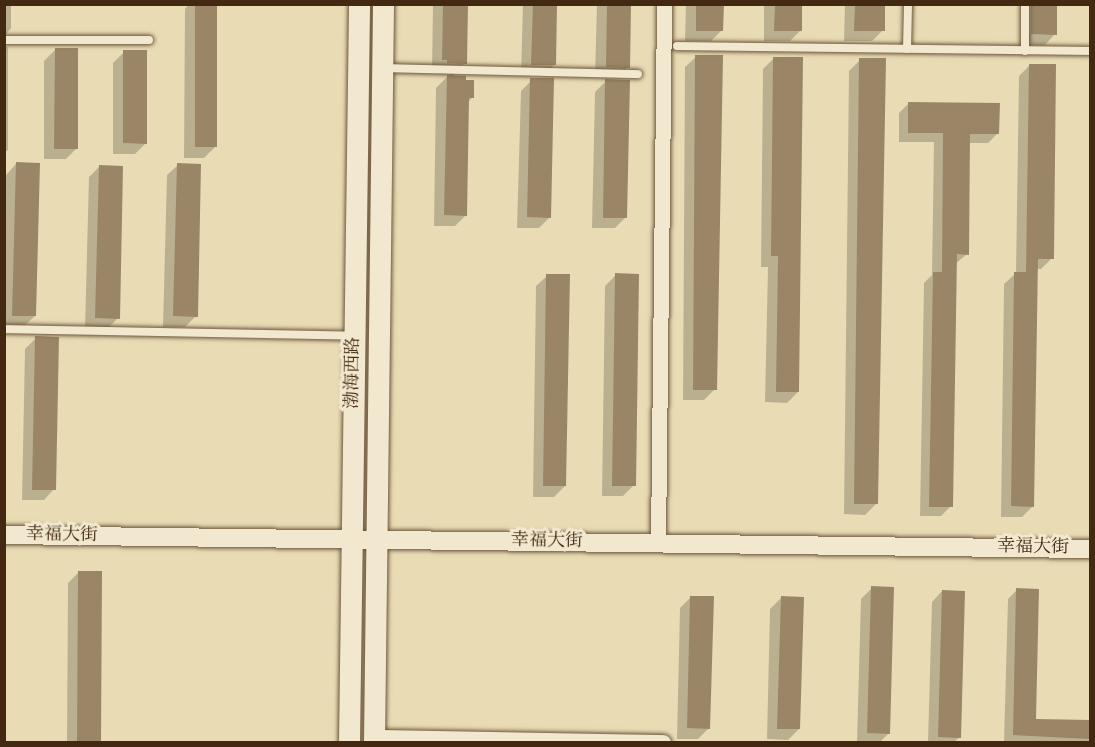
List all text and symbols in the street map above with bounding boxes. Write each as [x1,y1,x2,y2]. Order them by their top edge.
street label: 渤海西路 [343,337,365,409]
street label: 幸福大街 [26,525,98,547]
street label: 幸福大街 [511,531,583,553]
street label: 幸福大街 [997,537,1069,559]

